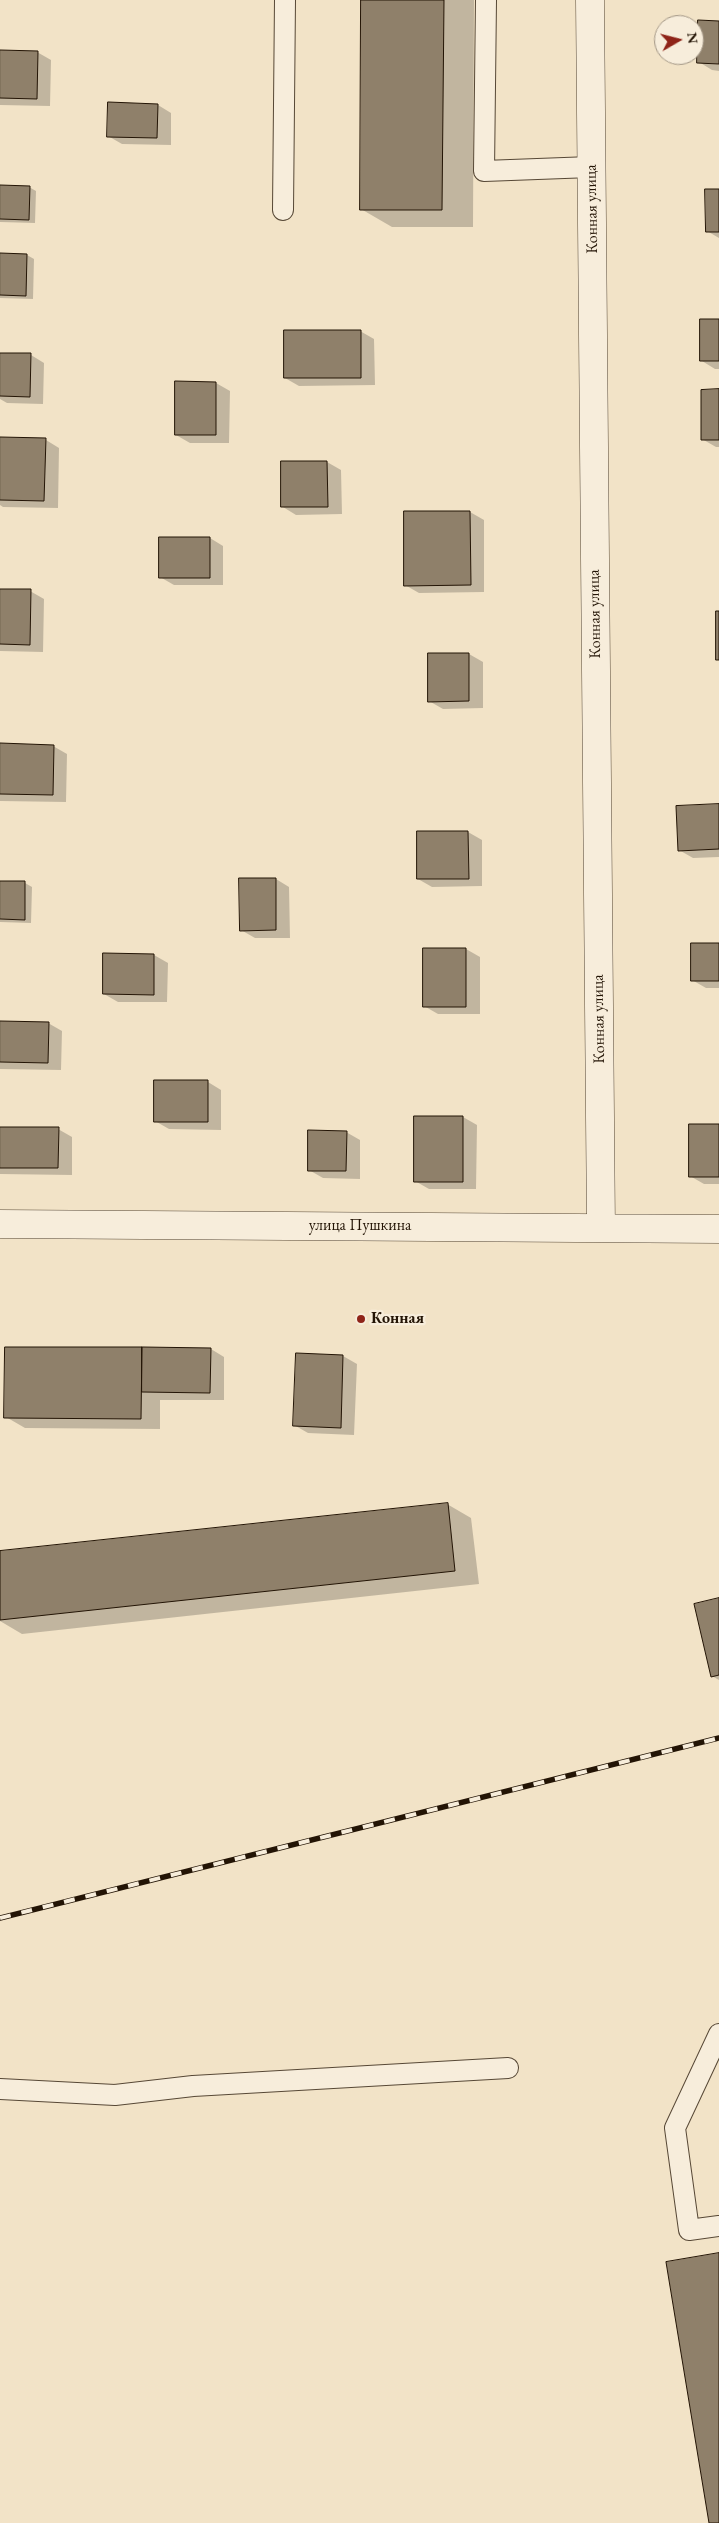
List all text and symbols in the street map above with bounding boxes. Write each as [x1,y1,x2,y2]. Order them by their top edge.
north arrow [654,15,704,65]
text: N [683,31,703,45]
street label: Конная улица [582,164,602,254]
street label: Конная улица [585,569,605,659]
street label: Конная улица [589,974,609,1064]
street label: улица Пушкина [309,1216,411,1236]
place label: Конная [371,1309,424,1329]
marker: Конная [355,1313,367,1325]

